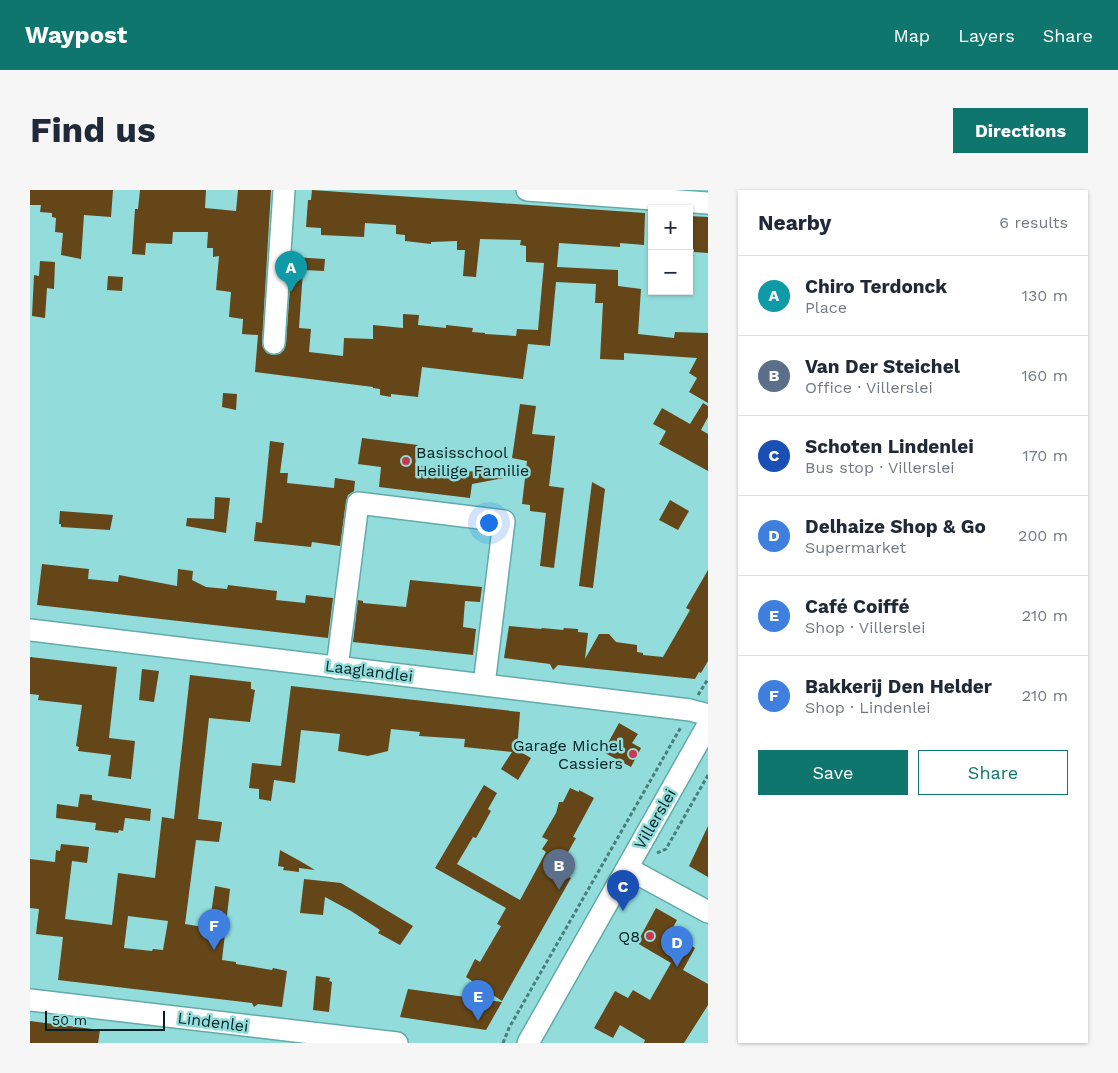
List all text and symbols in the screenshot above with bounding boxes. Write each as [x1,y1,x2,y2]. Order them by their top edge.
text: Waypost [25,21,127,49]
text: Map [893,25,930,46]
text: Layers [958,25,1015,46]
text: Share [1043,25,1093,46]
button: Directions [953,108,1088,153]
text: Find us [30,109,156,151]
map controls [648,205,693,295]
button: + [648,205,693,250]
text: Nearby [758,210,831,235]
text: 6 results [999,213,1068,232]
button: − [648,250,693,295]
pin: A [275,251,307,292]
text: Chiro Terdonck [805,275,947,298]
text: A [769,286,779,305]
text: 130 m [1022,286,1068,305]
text: Place [805,298,847,317]
text: Van Der Steichel [805,355,960,378]
text: B [769,366,779,385]
text: 160 m [1021,366,1068,385]
text: Office · Villerslei [805,378,933,397]
text: Schoten Lindenlei [805,435,974,458]
place label: Basisschool Heilige Familie [416,443,529,480]
text: C [769,446,779,465]
text: 170 m [1022,446,1068,465]
marker: Basisschool Heilige Familie [400,455,412,467]
text: Bus stop · Villerslei [805,458,955,477]
your location [476,510,502,536]
text: Delhaize Shop & Go [805,515,986,538]
text: D [768,526,780,545]
text: 200 m [1018,526,1068,545]
text: Supermarket [805,538,906,557]
text: Café Coiffé [805,595,909,618]
text: E [769,606,779,625]
text: 210 m [1022,606,1068,625]
text: Shop · Villerslei [805,618,925,637]
street label: Laaglandlei [324,656,414,686]
text: Bakkerij Den Helder [805,675,992,698]
text: F [769,686,779,705]
text: 210 m [1022,686,1068,705]
text: Shop · Lindenlei [805,698,931,717]
place label: Garage Michel Cassiers [513,736,623,773]
marker: Garage Michel Cassiers [627,748,639,760]
button: Save [758,750,908,795]
button: Share [918,750,1068,795]
street label: Villerslei [630,785,680,853]
pin: B [543,849,575,890]
pin: C [607,870,639,911]
pin: F [198,909,230,950]
pin: D [661,926,693,967]
place label: Q8 [618,927,640,946]
marker: Q8 [644,930,656,942]
pin: E [462,980,494,1021]
scale bar [45,1008,165,1031]
street label: Lindenlei [176,1008,250,1036]
text: 50 m [52,1012,87,1028]

